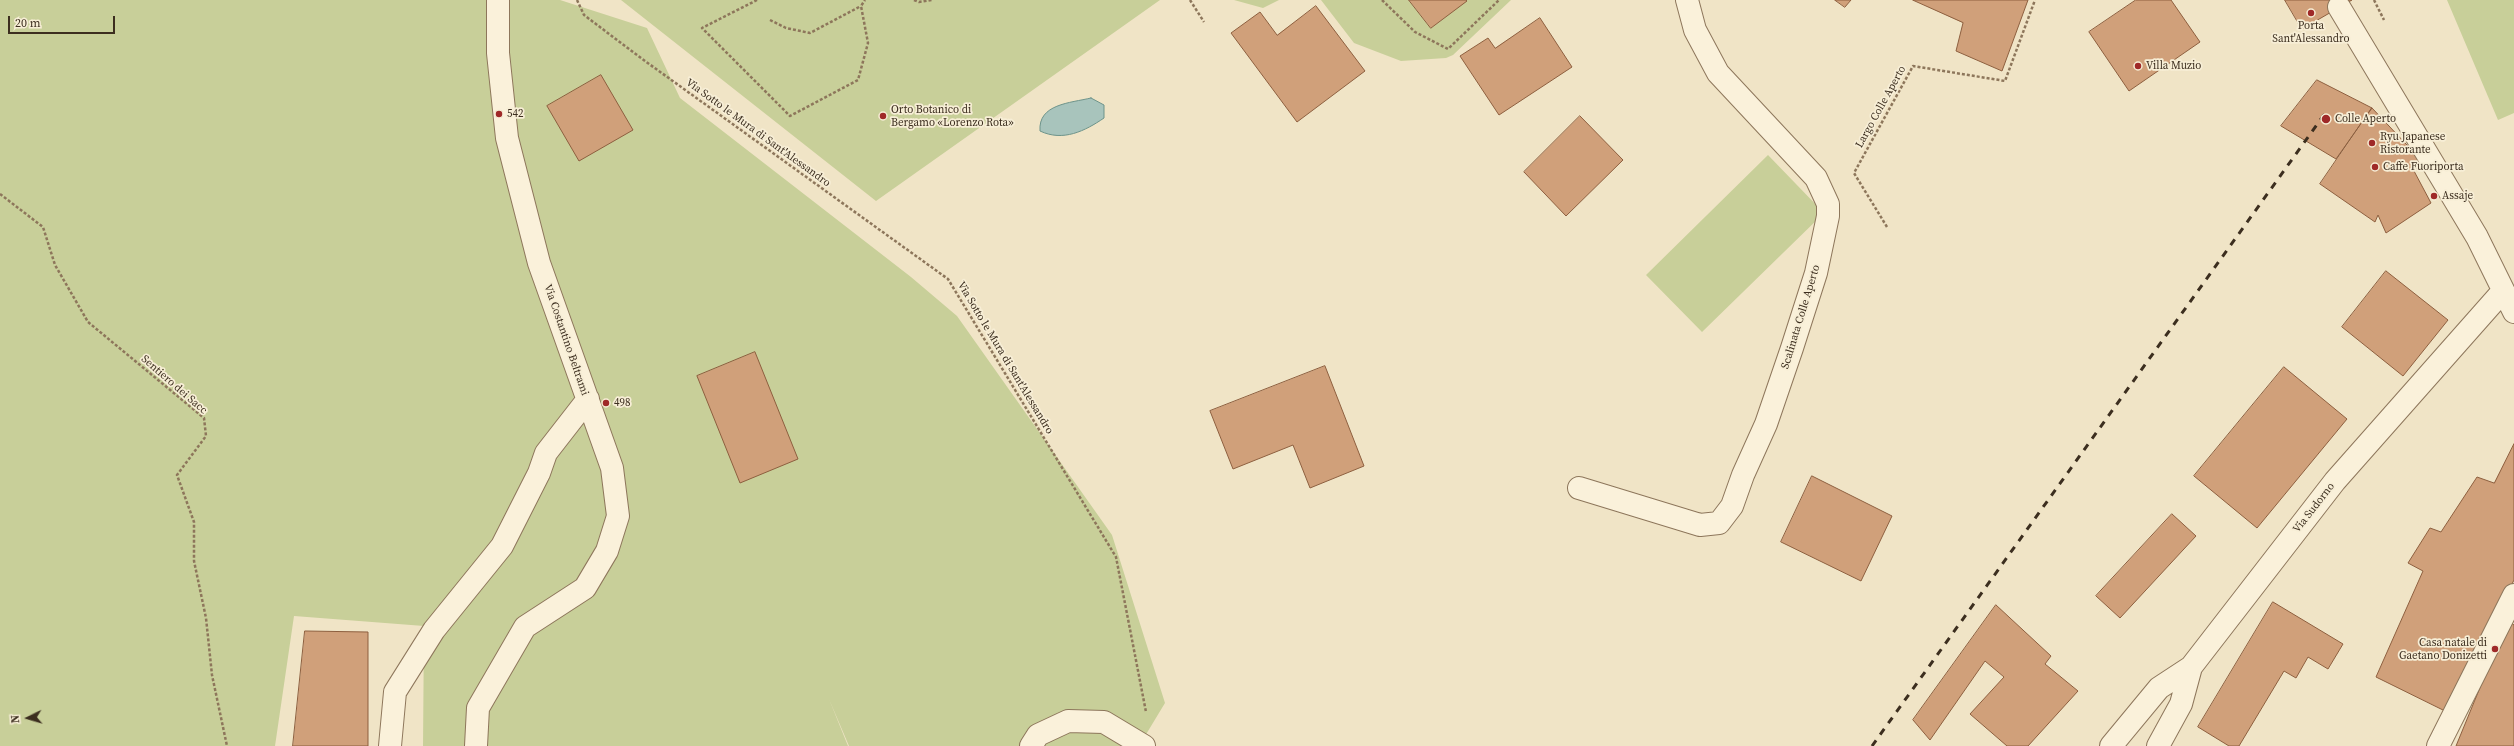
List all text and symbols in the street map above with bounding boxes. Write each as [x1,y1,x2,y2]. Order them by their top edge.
scale bar [10,8,117,34]
marker: Porta Sant'Alessandro [2306,8,2316,18]
text: 20 m [15,15,41,31]
place label: Porta Sant'Alessandro [2272,19,2350,45]
place label: Villa Muzio [2146,59,2201,73]
marker: Villa Muzio [2133,61,2143,71]
street label: Largo Colle Aperto [1853,64,1909,150]
street label: Via Sotto le Mura di Sant'Alessandro [683,76,833,190]
place label: Orto Botanico di Bergamo «Lorenzo Rota» [891,103,1014,129]
place label: 542 [507,107,523,121]
marker: 542 [494,109,504,119]
marker: Orto Botanico di Bergamo «Lorenzo Rota» [878,111,888,121]
place label: Colle Aperto [2335,112,2396,126]
marker: Colle Aperto [2320,113,2332,125]
place label: Ryu Japanese Ristorante [2380,130,2445,156]
marker: Ryu Japanese Ristorante [2367,138,2377,148]
place label: Caffe Fuoriporta [2383,160,2464,174]
marker: Caffe Fuoriporta [2370,162,2380,172]
place label: Assaje [2442,189,2473,203]
marker: Assaje [2429,191,2439,201]
street label: Scalinata Colle Aperto [1779,263,1823,371]
street label: Via Sotto le Mura di Sant'Alessandro [954,279,1056,437]
street label: Via Costantino Beltrami [541,283,591,397]
street label: Sentiero dei Sacc [138,353,210,417]
place label: 498 [614,396,630,410]
marker: 498 [601,398,611,408]
street label: Via Sudorno [2290,480,2338,536]
place label: Casa natale di Gaetano Donizetti [2399,636,2487,662]
marker: Casa natale di Gaetano Donizetti [2490,644,2500,654]
north arrow [8,698,48,738]
text: N [8,714,23,724]

